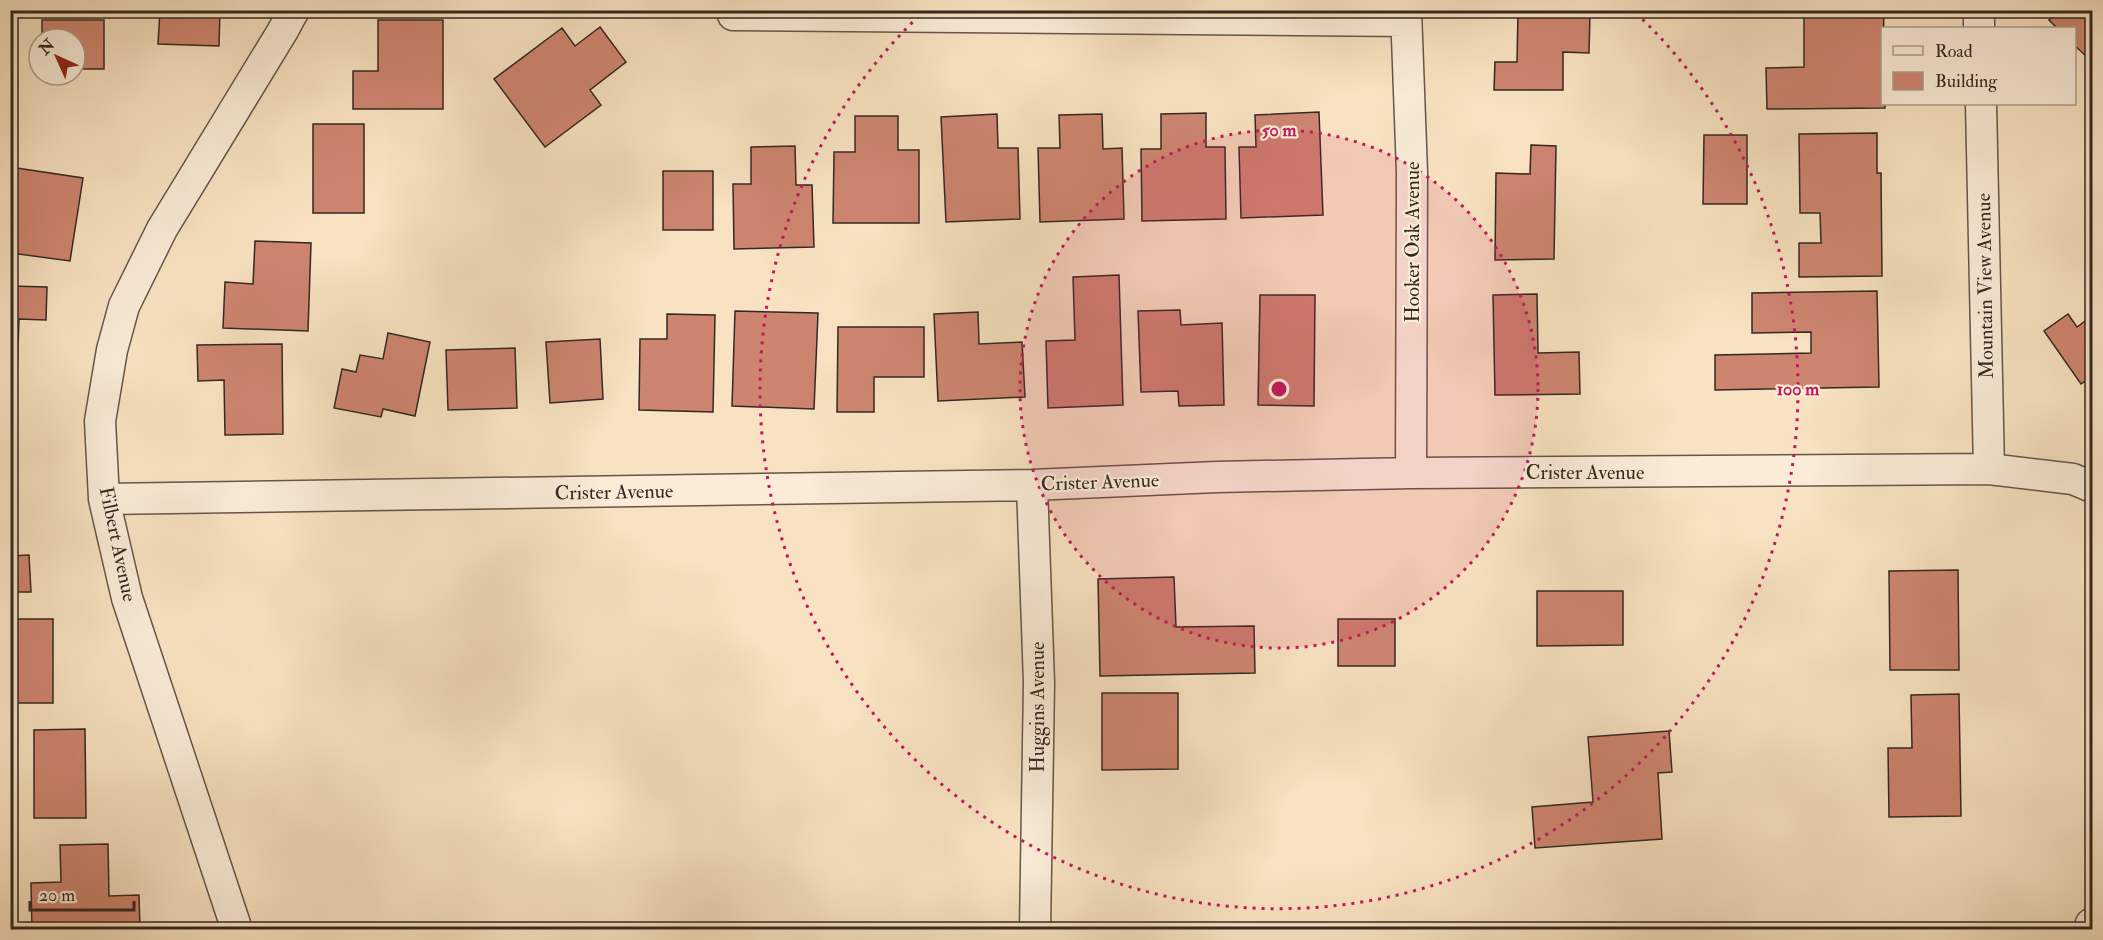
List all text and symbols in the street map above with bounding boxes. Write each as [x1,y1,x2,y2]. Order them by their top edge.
north arrow [27,27,87,87]
legend [1881,27,2076,105]
text: N [34,34,60,60]
text: Road [1935,40,1973,63]
text: Building [1935,70,1998,93]
text: 50 m [1262,119,1297,142]
street label: Hooker Oak Avenue [1400,162,1425,322]
street label: Mountain View Avenue [1971,193,1999,379]
text: 100 m [1777,378,1820,401]
centre of rings [1269,379,1289,399]
street label: Crister Avenue [1526,460,1644,485]
street label: Crister Avenue [1040,467,1160,497]
street label: Crister Avenue [555,478,673,506]
street label: Filbert Avenue [94,484,142,604]
street label: Huggins Avenue [1025,642,1050,772]
scale bar [30,874,134,912]
text: 20 m [39,884,75,907]

